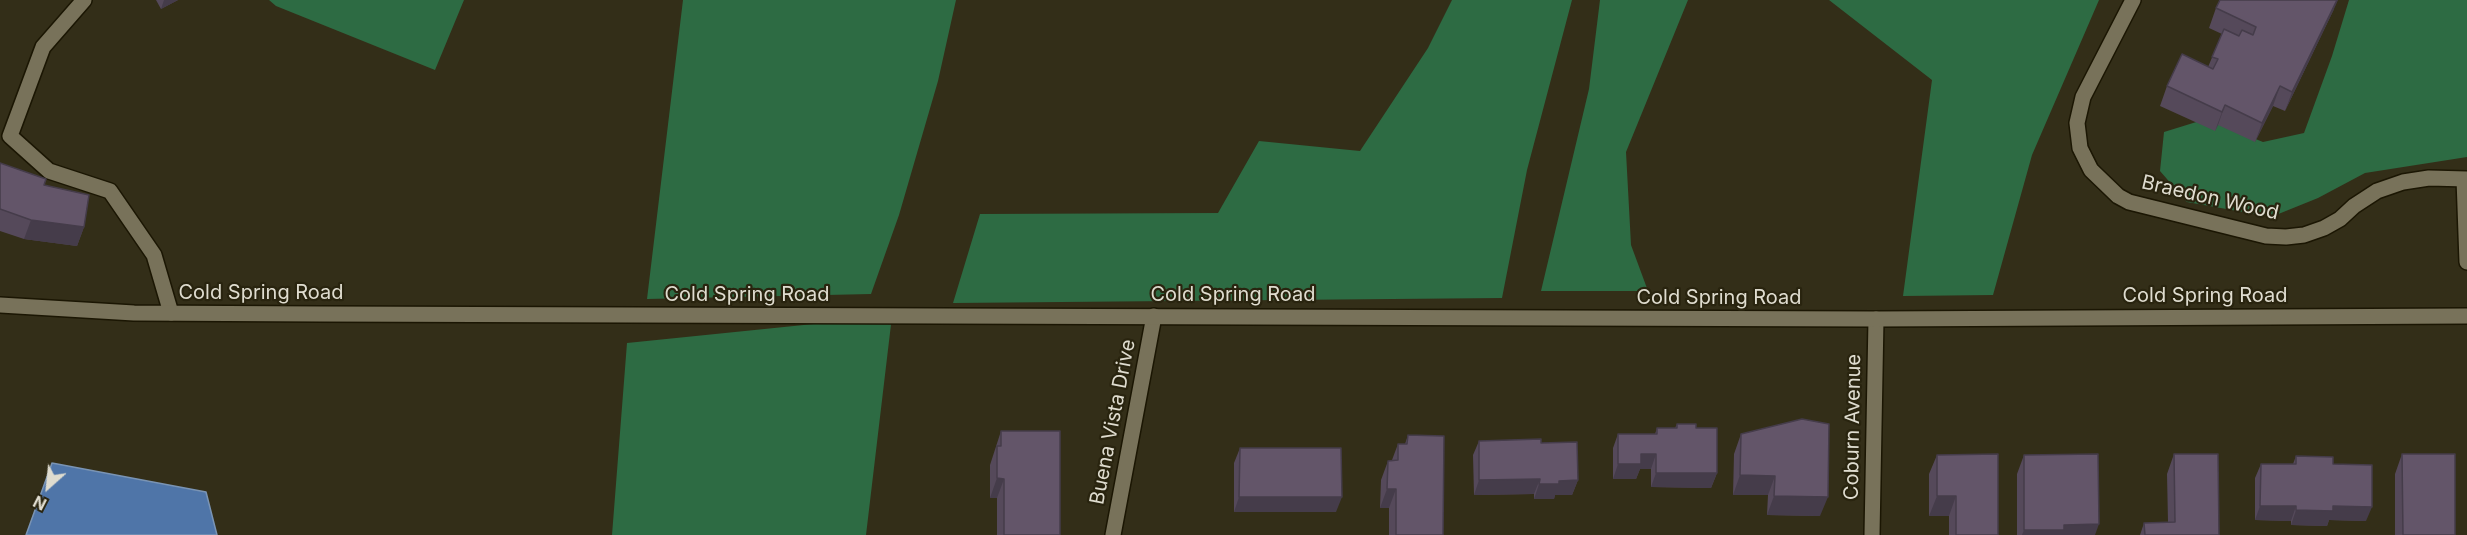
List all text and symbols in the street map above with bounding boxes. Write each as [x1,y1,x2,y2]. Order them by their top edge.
street label: Braedon Wood [2139,171,2281,225]
street label: Cold Spring Road [178,281,344,305]
street label: Cold Spring Road [664,283,830,307]
street label: Cold Spring Road [1150,283,1316,307]
street label: Cold Spring Road [2122,284,2288,308]
street label: Cold Spring Road [1636,286,1802,310]
street label: Buena Vista Drive [1085,337,1141,507]
street label: Coburn Avenue [1840,354,1866,500]
north arrow [18,457,78,517]
text: N [30,491,50,515]

